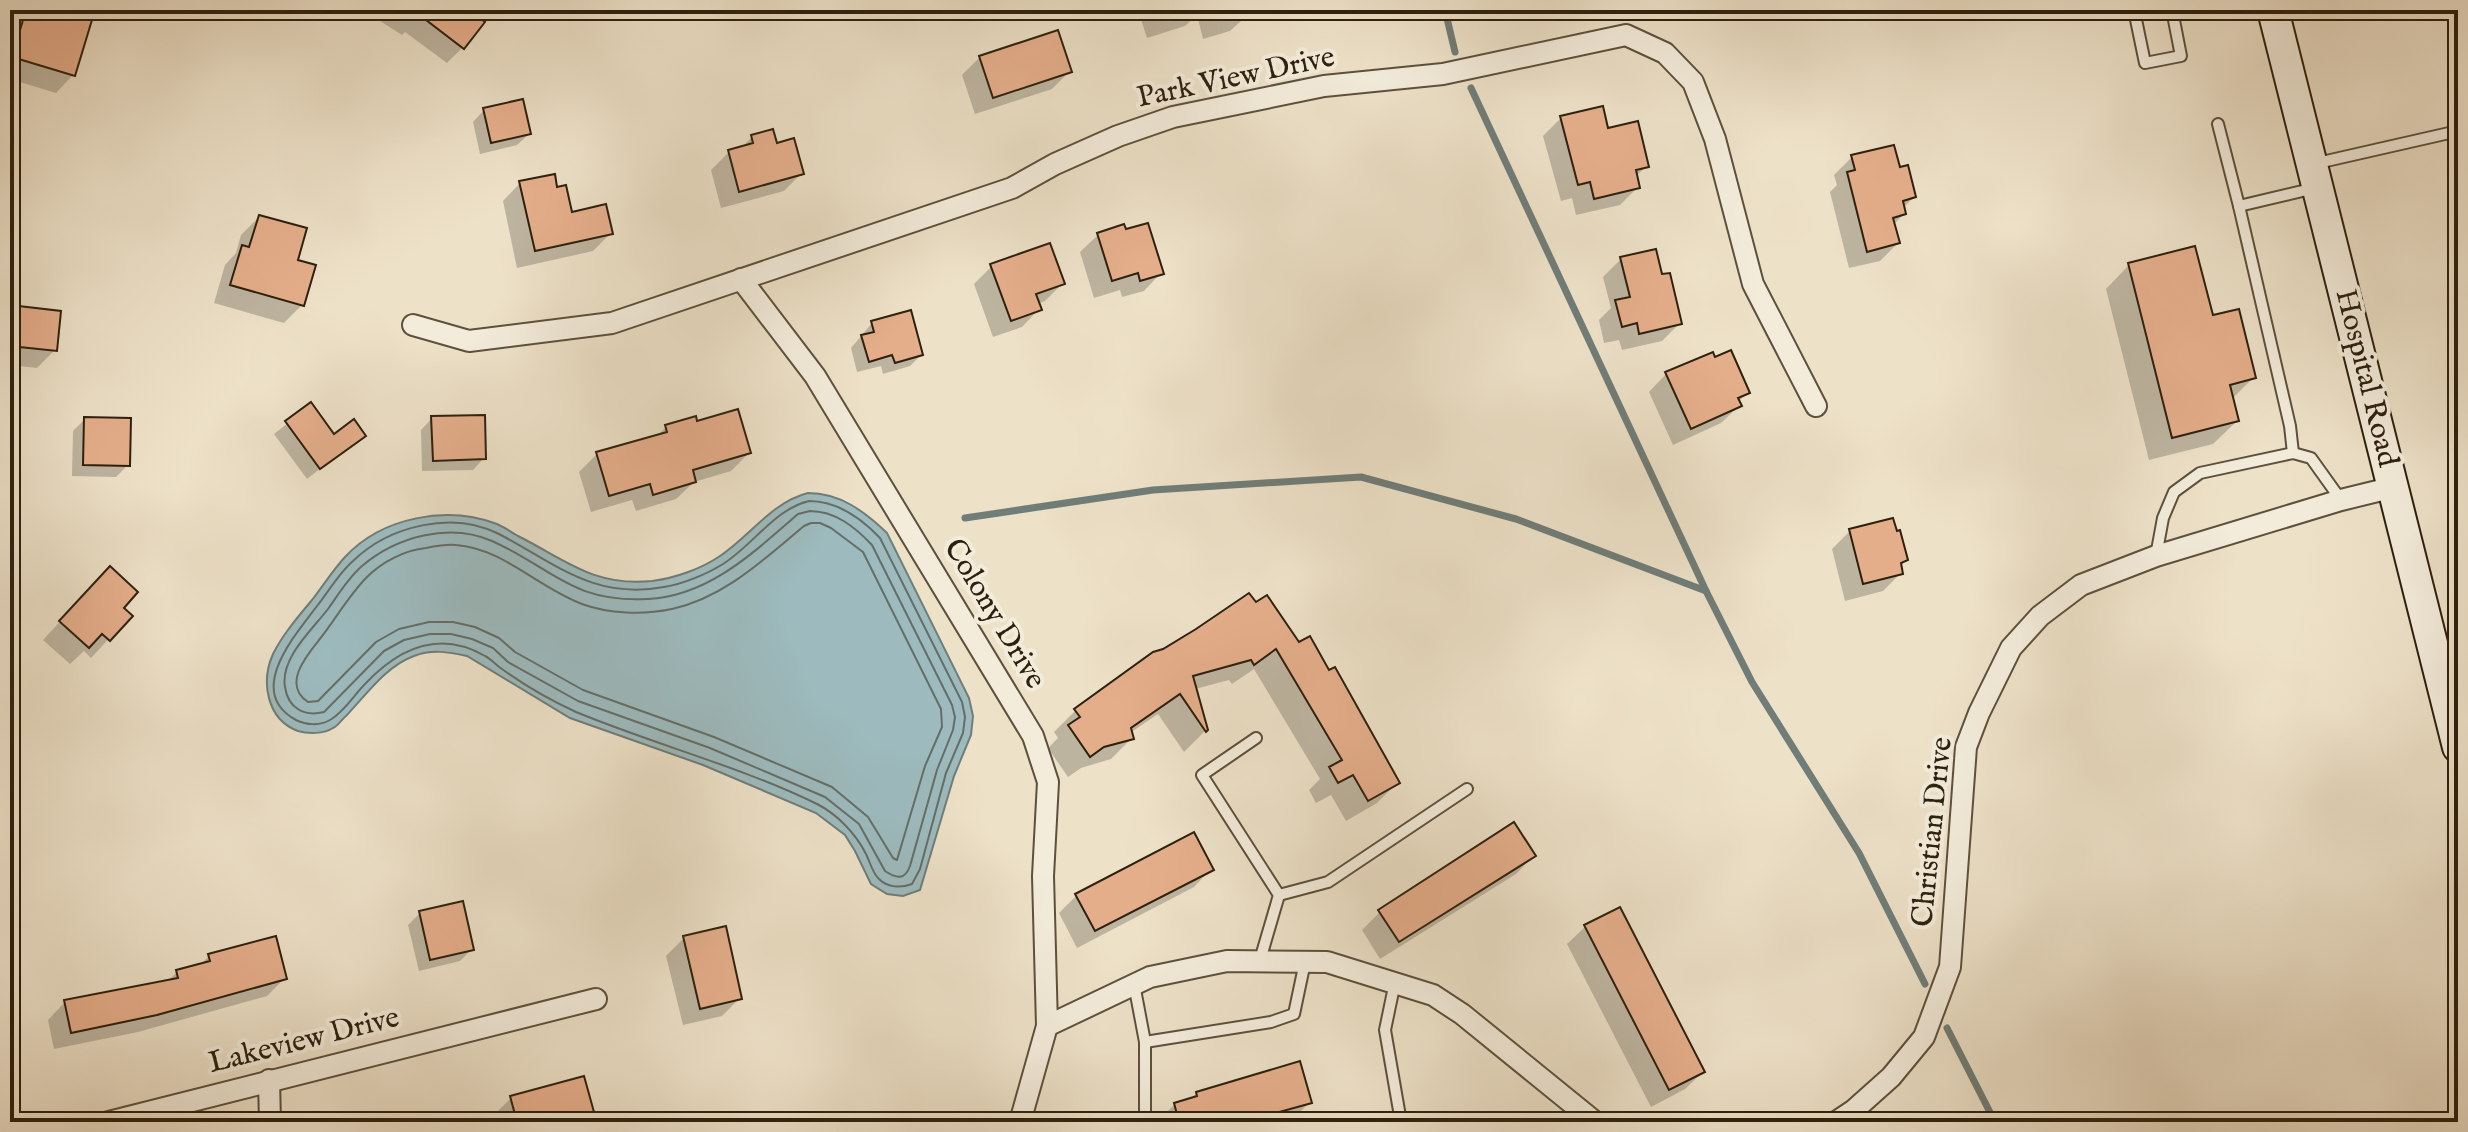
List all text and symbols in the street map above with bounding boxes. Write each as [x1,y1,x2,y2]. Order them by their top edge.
street label: Park View Drive [1134,39,1338,117]
street label: Hospital Road [2326,285,2407,472]
street label: Colony Drive [934,532,1054,696]
street label: Christian Drive [1904,735,1962,929]
street label: Lakeview Drive [205,999,403,1083]

